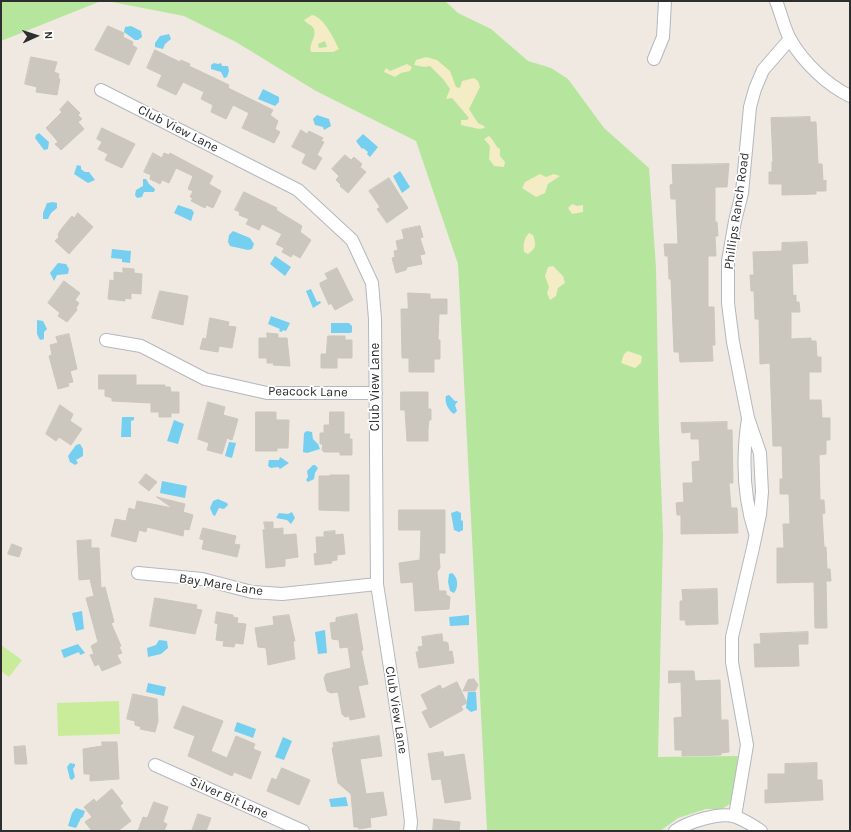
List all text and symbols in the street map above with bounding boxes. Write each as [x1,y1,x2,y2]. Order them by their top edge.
north arrow [16,16,56,56]
text: N [42,31,55,40]
street label: Club View Lane [135,102,221,156]
street label: Phillips Ranch Road [721,151,753,271]
street label: Club View Lane [367,343,383,431]
street label: Peacock Lane [268,384,348,400]
street label: Bay Mare Lane [178,571,264,599]
street label: Club View Lane [381,665,411,755]
street label: Silver Bit Lane [187,774,271,822]

